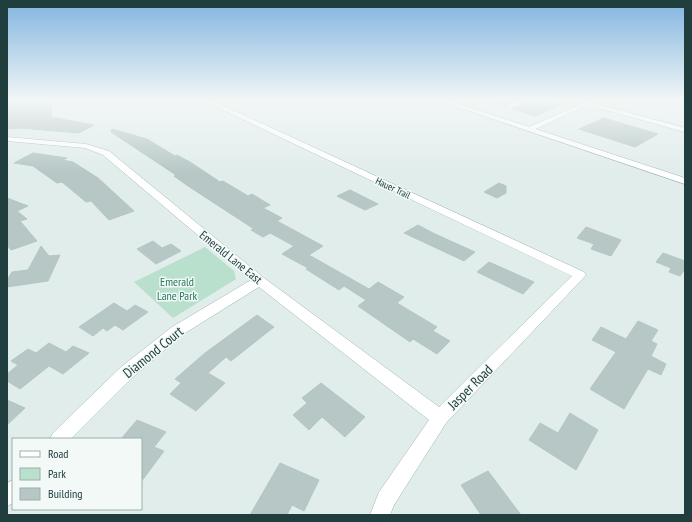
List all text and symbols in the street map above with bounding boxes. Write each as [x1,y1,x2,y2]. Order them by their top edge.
street label: Hauer Trail [373,174,413,202]
street label: Emerald Lane East [197,227,266,287]
park label: Emerald Lane Park [157,274,197,303]
street label: Diamond Court [119,322,187,382]
street label: Jasper Road [443,361,496,414]
legend [12,438,142,510]
text: Road [48,446,68,461]
text: Park [48,466,66,481]
text: Building [48,486,83,501]

